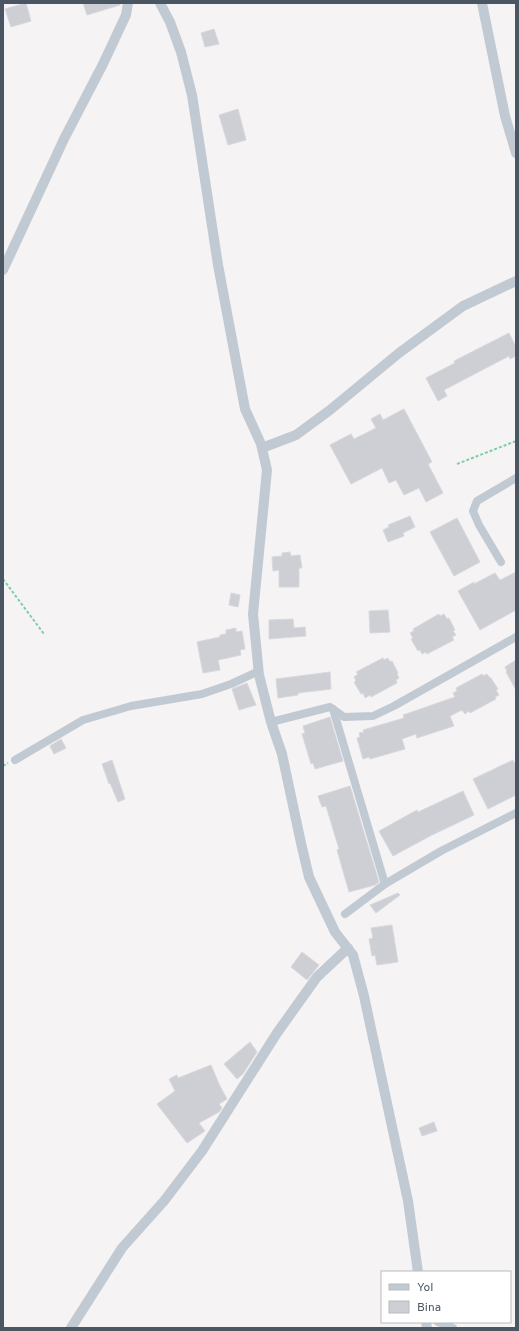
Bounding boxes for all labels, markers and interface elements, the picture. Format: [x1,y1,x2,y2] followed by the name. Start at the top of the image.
[381,1271,511,1323] legend
[417,1280,433,1296] text: Yol
[417,1300,441,1316] text: Bina

